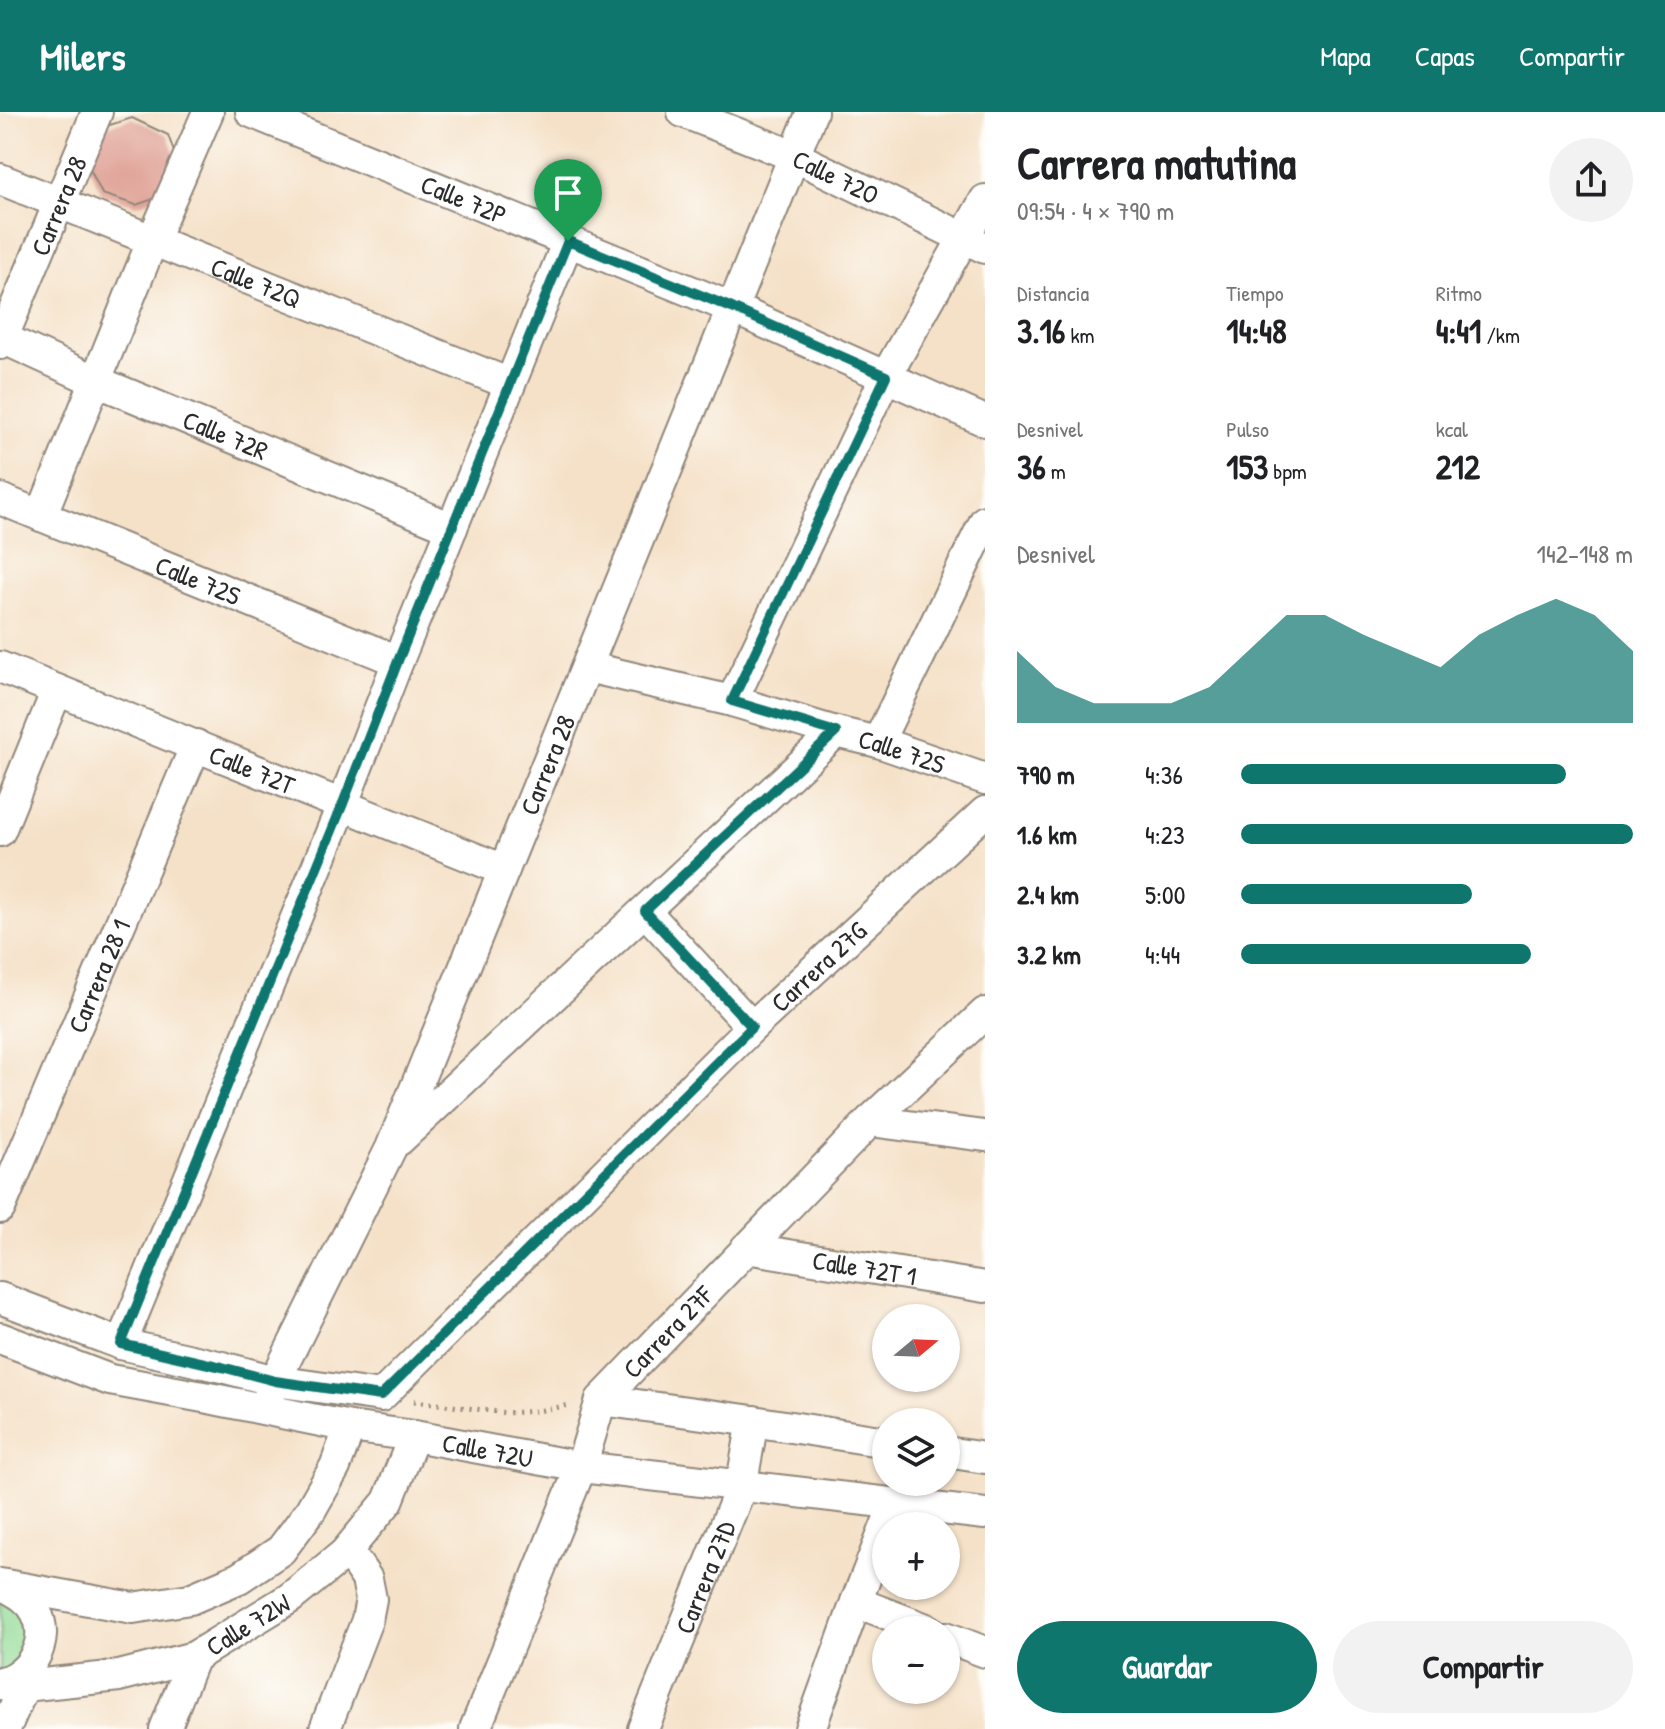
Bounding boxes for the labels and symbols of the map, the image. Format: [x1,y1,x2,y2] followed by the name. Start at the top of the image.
[787,141,885,212] street label: Calle 72O
[22,151,94,261] street label: Carrera 28
[534,159,602,241] pin
[416,166,512,232] street label: Calle 72P
[206,248,306,316] street label: Calle 72Q
[178,401,274,468] street label: Calle 72R
[150,547,246,613] street label: Calle 72S
[511,710,583,820] street label: Carrera 28
[855,721,950,781] street label: Calle 72S
[204,736,301,802] street label: Calle 72T
[763,913,874,1019] street label: Carrera 27G
[59,914,138,1038] street label: Carrera 28 1
[810,1242,919,1293] street label: Calle 72T 1
[614,1277,721,1385] street label: Carrera 27F
[872,1304,960,1392] north arrow
[440,1424,536,1475] street label: Calle 72U
[666,1515,743,1638] street label: Carrera 27D
[199,1585,297,1663] street label: Calle 72W

